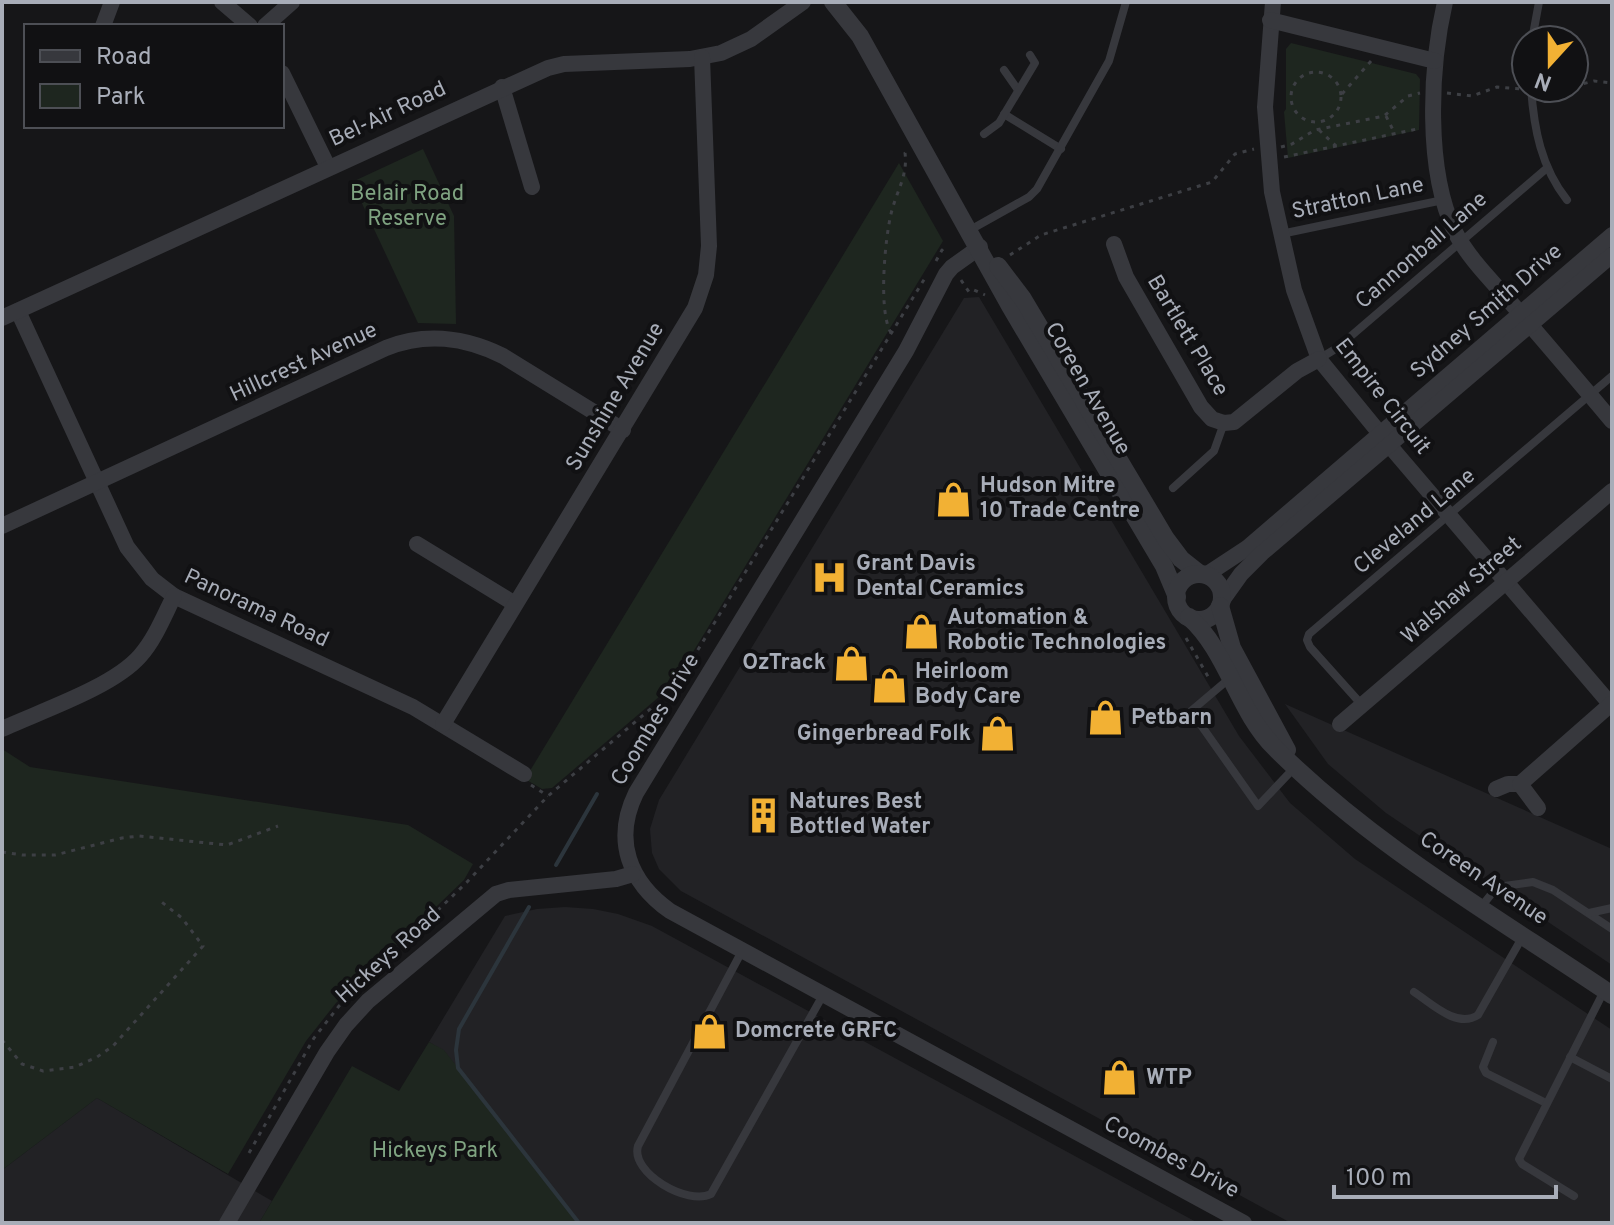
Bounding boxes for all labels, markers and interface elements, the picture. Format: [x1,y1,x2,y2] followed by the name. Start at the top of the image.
[24,24,284,128] legend
[1510,24,1590,104] north arrow
[96,43,152,73] text: Road
[1532,65,1556,96] text: N
[325,76,451,154] street label: Bel-Air Road
[96,83,146,113] text: Park
[1290,172,1426,226] street label: Stratton Lane
[350,181,464,233] park label: Belair Road Reserve
[1351,186,1493,316] street label: Cannonball Lane
[1406,239,1568,385] street label: Sydney Smith Drive
[1140,270,1234,402] street label: Bartlett Place
[226,317,382,409] street label: Hillcrest Avenue
[561,318,671,476] street label: Sunshine Avenue
[1038,318,1136,460] street label: Coreen Avenue
[1328,334,1436,460] street label: Empire Circuit
[1348,463,1482,581] street label: Cleveland Lane
[980,473,1140,525] place label: Hudson Mitre 10 Trade Centre
[935,480,973,518] shop icon: Hudson Mitre 10 Trade Centre
[1396,531,1528,651] street label: Walshaw Street
[856,551,1025,603] place label: Grant Davis Dental Ceramics
[811,558,849,596] hospital icon: Grant Davis Dental Ceramics
[179,564,333,654] street label: Panorama Road
[947,605,1166,657] place label: Automation & Robotic Technologies
[902,612,940,650] shop icon: Automation & Robotic Technologies
[833,644,871,682] shop icon: OzTrack
[606,649,706,791] street label: Coombes Drive
[742,650,826,677] place label: OzTrack
[915,659,1021,711] place label: Heirloom Body Care
[870,666,908,704] shop icon: Heirloom Body Care
[1086,699,1124,737] shop icon: Petbarn
[1131,705,1212,732] place label: Petbarn
[978,715,1016,753] shop icon: Gingerbread Folk
[797,721,971,748] place label: Gingerbread Folk
[789,789,931,841] place label: Natures Best Bottled Water
[744,796,782,834] building icon: Natures Best Bottled Water
[1414,826,1552,932] street label: Coreen Avenue
[331,902,447,1010] street label: Hickeys Road
[690,1012,728,1050] shop icon: Domcrete GRFC
[735,1018,897,1045] place label: Domcrete GRFC
[1101,1059,1139,1097] shop icon: WTP
[1146,1065,1192,1092] place label: WTP
[1099,1111,1243,1205] street label: Coombes Drive
[372,1138,498,1165] park label: Hickeys Park
[1334,1149,1556,1199] scale bar
[1346,1164,1412,1194] text: 100 m

